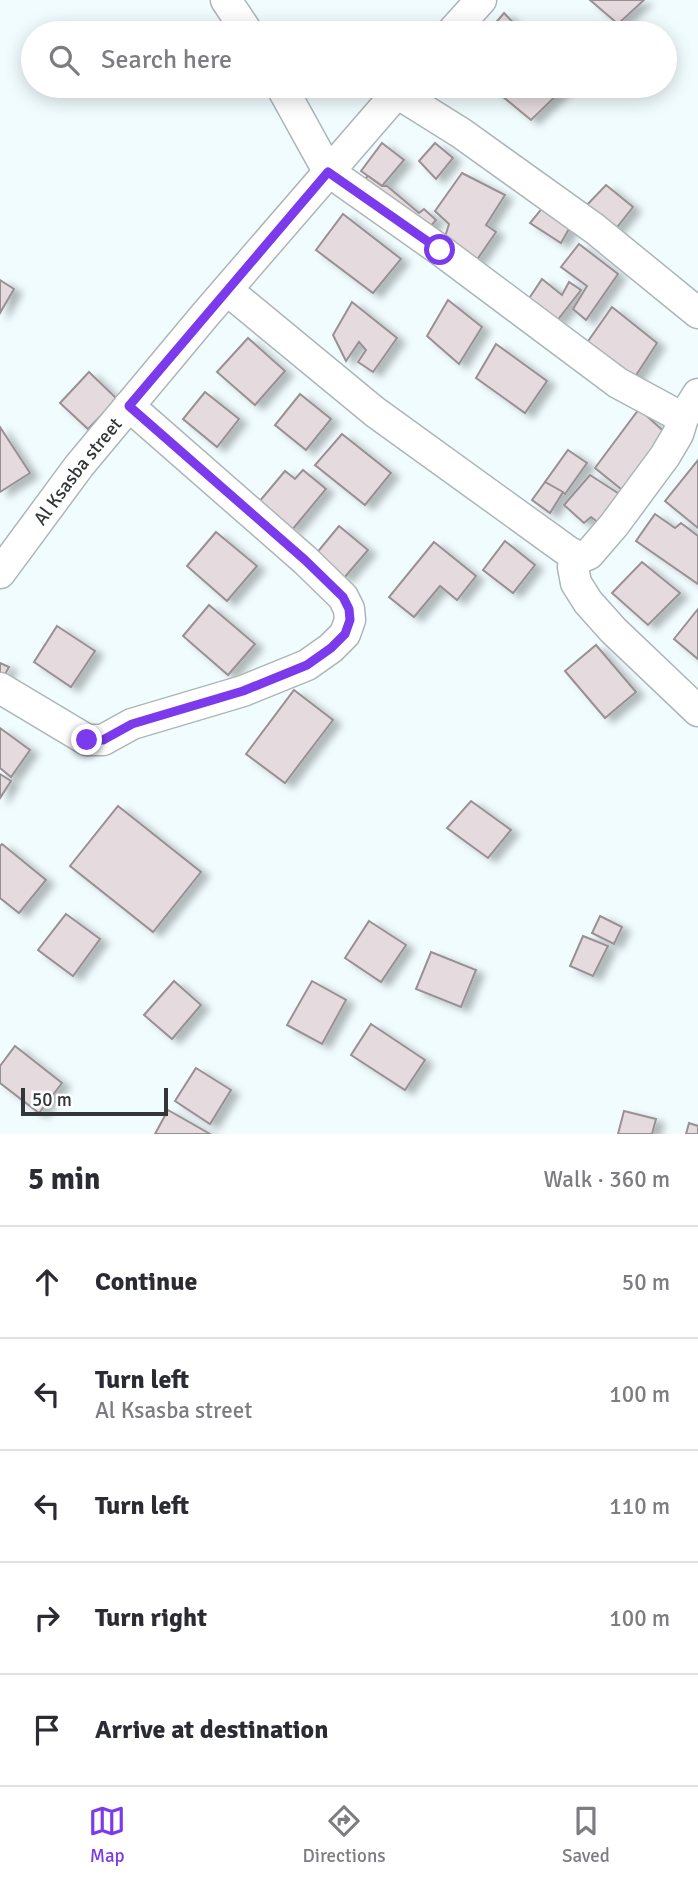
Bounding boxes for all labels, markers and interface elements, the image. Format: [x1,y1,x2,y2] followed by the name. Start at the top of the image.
[21,21,677,98] search box
[45,41,83,79] icon: search
[101,44,232,76] text: Search here
[424,234,455,265] route start
[29,413,128,530] street label: Al Ksasba street
[71,724,102,755] route end
[21,1085,168,1117] scale bar
[32,1088,72,1112] text: 50 m
[28,1161,100,1198] text: 5 min
[544,1165,670,1194] text: Walk · 360 m
[28,1263,66,1301] icon: ahead
[95,1266,197,1298] text: Continue
[622,1268,670,1297] text: 50 m
[95,1364,189,1396] text: Turn left
[28,1375,66,1413] icon: left
[609,1380,670,1409] text: 100 m
[95,1396,252,1425] text: Al Ksasba street
[28,1487,66,1525] icon: left
[95,1490,189,1522] text: Turn left
[609,1492,670,1521] text: 110 m
[28,1599,66,1637] icon: right
[95,1602,207,1634] text: Turn right
[609,1604,670,1633] text: 100 m
[28,1711,66,1749] icon: arrive
[95,1714,328,1746] text: Arrive at destination
[88,1802,126,1868] tab: Map
[303,1802,386,1868] tab: Directions
[562,1802,610,1868] tab: Saved

